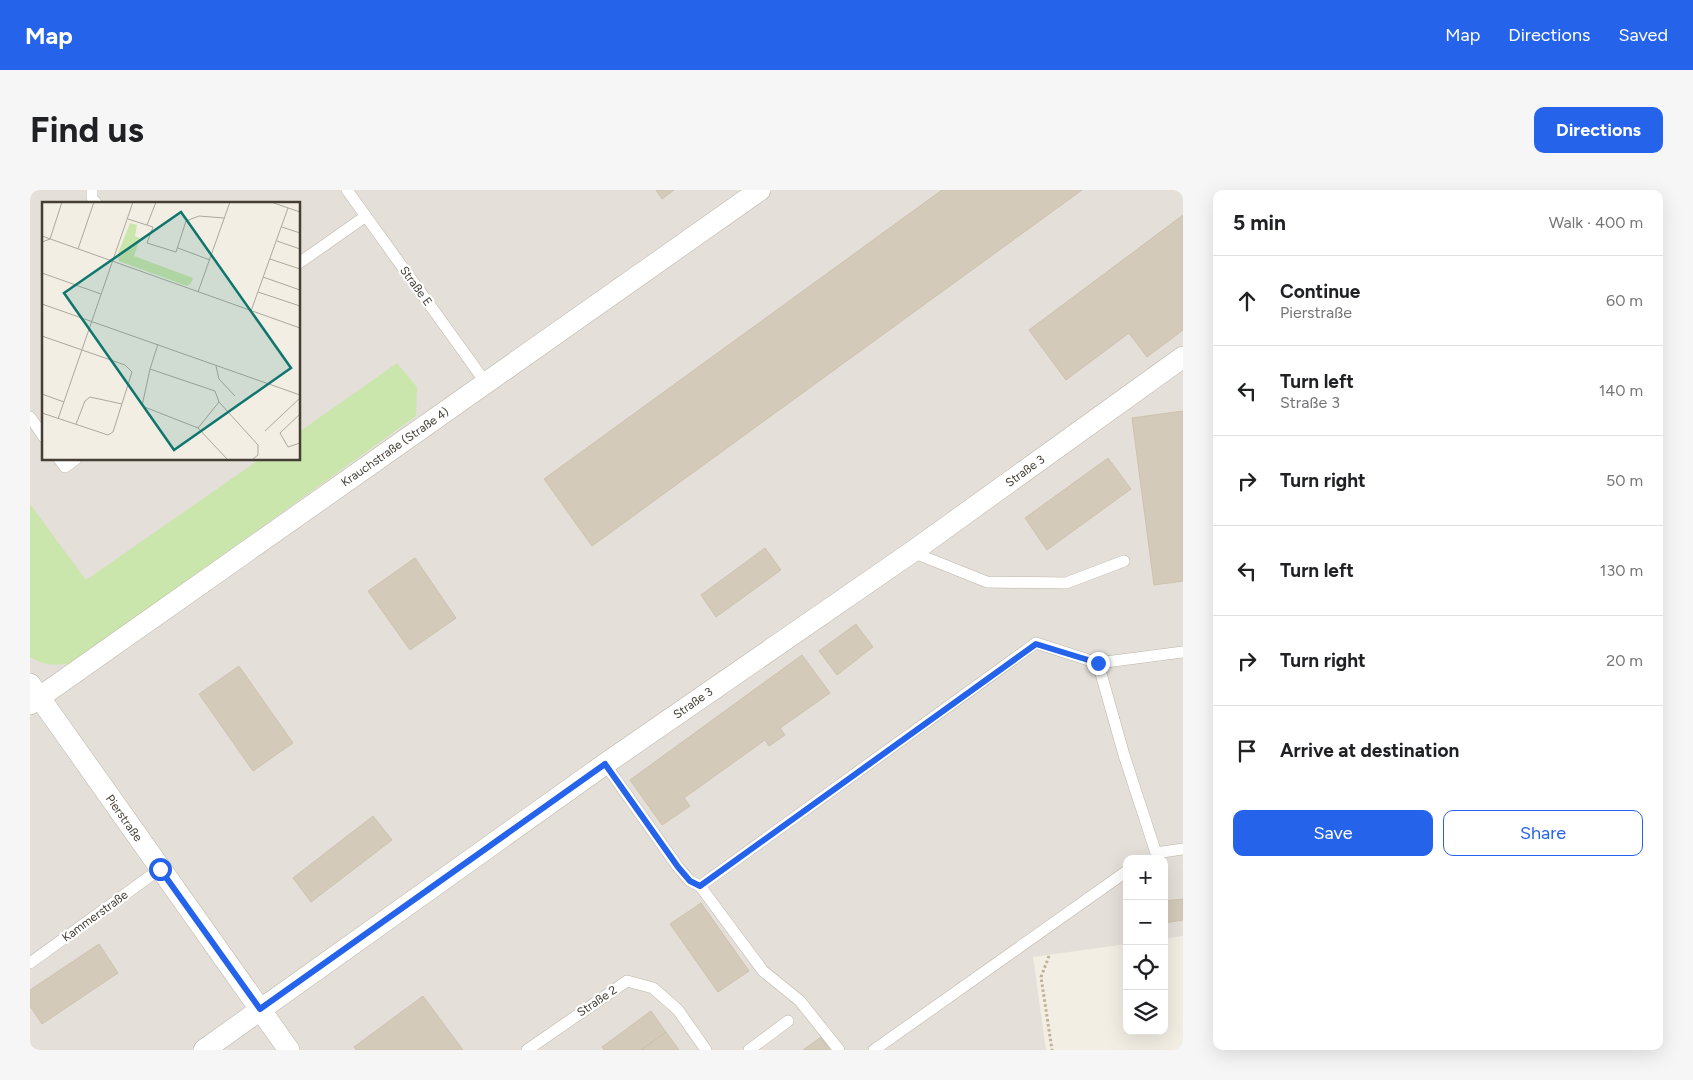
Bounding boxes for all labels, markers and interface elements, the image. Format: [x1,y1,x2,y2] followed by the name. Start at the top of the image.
[25,21,73,50] text: Map
[1445,24,1480,46] text: Map
[1508,24,1590,46] text: Directions
[1618,24,1668,46] text: Saved
[1534,107,1663,153] button: Directions
[30,109,144,151] text: Find us
[42,202,300,460] inset map
[1233,210,1286,235] text: 5 min
[1549,213,1643,232] text: Walk · 400 m
[397,263,435,309] street label: Straße E
[1280,280,1360,303] text: Continue
[1233,287,1261,315] icon: ahead
[1606,291,1643,310] text: 60 m
[1280,303,1352,322] text: Pierstraße
[1280,370,1354,393] text: Turn left
[1233,377,1261,405] icon: left
[1599,381,1643,400] text: 140 m
[1280,393,1340,412] text: Straße 3
[338,404,452,490] street label: Krauchstraße (Straße 4)
[1003,452,1047,490] street label: Straße 3
[1233,467,1261,495] icon: right
[1280,469,1366,492] text: Turn right
[1606,471,1643,490] text: 50 m
[1233,557,1261,585] icon: left
[1280,559,1354,582] text: Turn left
[1600,561,1643,580] text: 130 m
[1233,647,1261,675] icon: right
[1280,649,1366,672] text: Turn right
[1606,651,1643,670] text: 20 m
[1087,652,1110,675] route end
[671,684,715,722] street label: Straße 3
[1233,737,1261,765] icon: arrive
[1280,739,1459,762] text: Arrive at destination
[103,792,145,844] street label: Pierstraße
[1233,810,1433,856] button: Save
[1443,810,1643,856] button: Share
[1123,855,1168,1035] map controls
[1123,855,1168,900] button: +
[149,858,172,881] route start
[59,887,131,945] street label: Kammerstraße
[1123,900,1168,945] button: −
[1123,945,1168,990] button: locate
[574,983,620,1019] street label: Straße 2
[1123,990,1168,1035] button: layers

